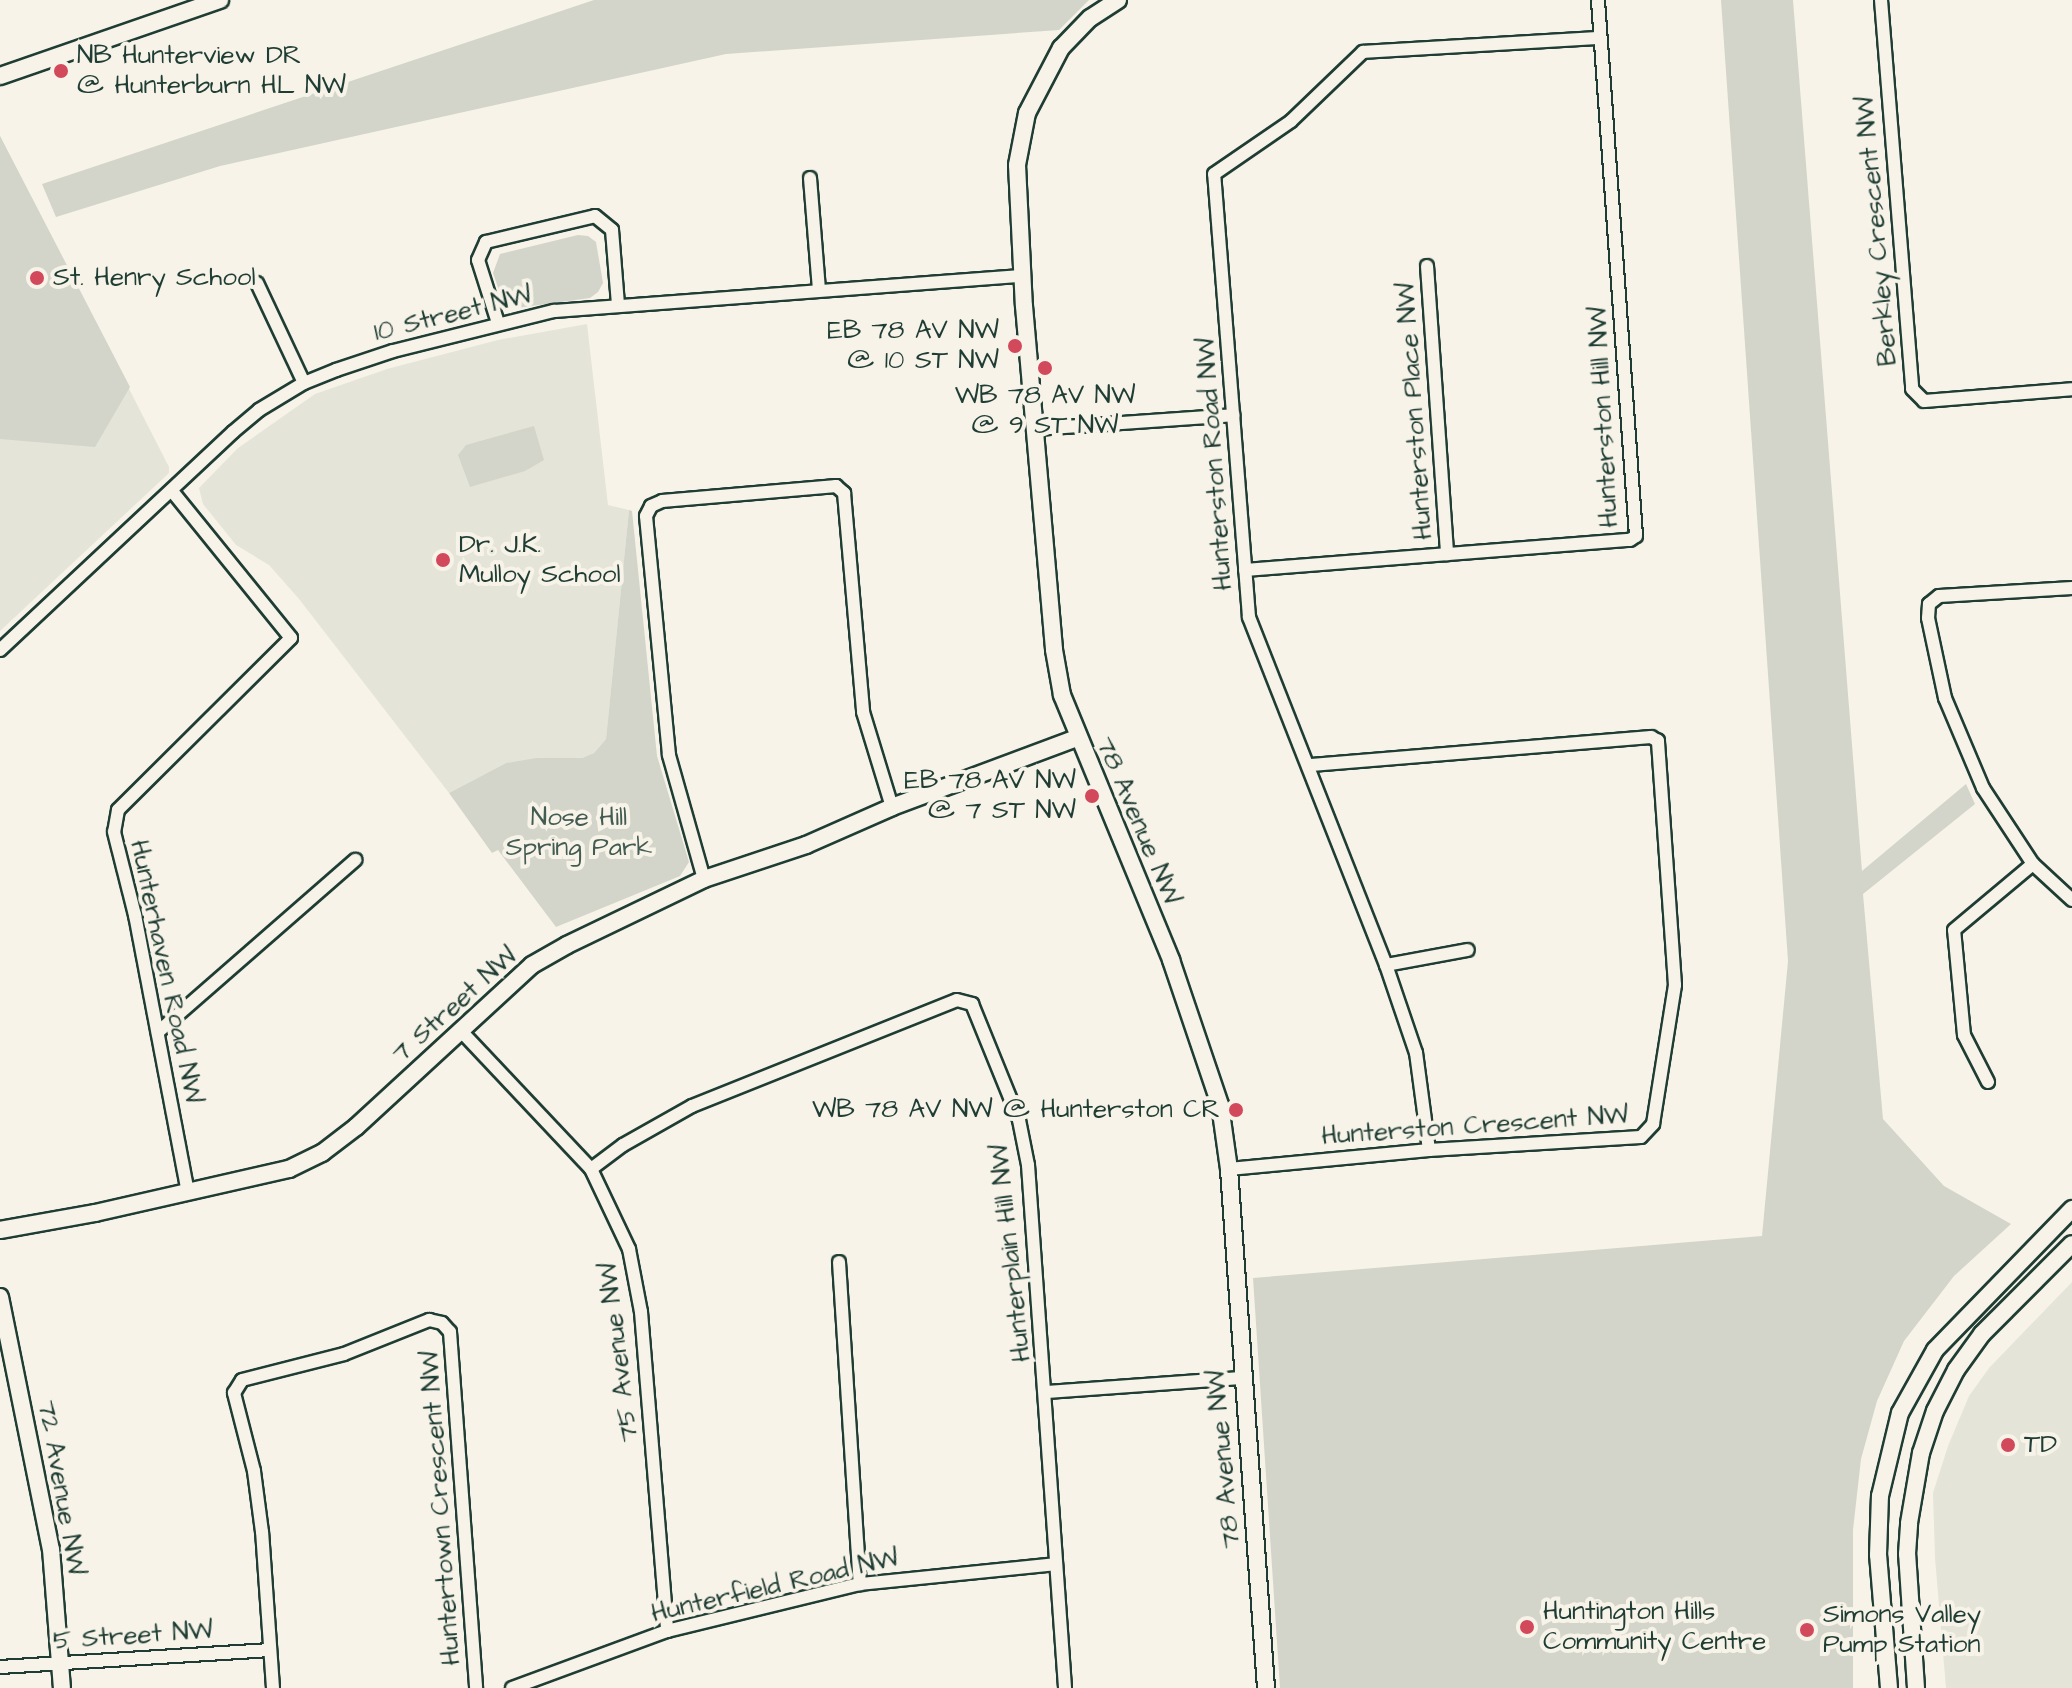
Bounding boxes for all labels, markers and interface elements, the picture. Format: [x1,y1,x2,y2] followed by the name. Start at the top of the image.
[77,40,346,102] place label: NB Hunterview DR @ Hunterburn HL NW
[52,62,70,80] marker: NB Hunterview DR @ Hunterburn HL NW
[1850,95,1904,367] street label: Berkley Crescent NW
[53,262,255,294] place label: St. Henry School
[28,269,46,287] marker: St. Henry School
[371,279,535,349] street label: 10 Street NW
[1390,281,1440,541] street label: Hunterston Place NW
[1583,306,1625,528] street label: Hunterston Hill NW
[827,315,999,376] place label: EB 78 AV NW @ 10 ST NW
[1006,337,1024,355] marker: EB 78 AV NW @ 10 ST NW
[1191,337,1239,591] street label: Hunterston Road NW
[1036,359,1054,377] marker: WB 78 AV NW @ 9 ST NW
[955,380,1135,442] place label: WB 78 AV NW @ 9 ST NW
[459,529,621,590] place label: Dr. J.K. Mulloy School
[434,551,452,569] marker: Dr. J.K. Mulloy School
[1089,733,1187,909] street label: 78 Avenue NW
[904,765,1076,826] place label: EB 78 AV NW @ 7 ST NW
[1083,787,1101,805] marker: EB 78 AV NW @ 7 ST NW
[506,802,652,864] park label: Nose Hill Spring Park
[123,837,209,1107] street label: Hunterhaven Road NW
[386,941,524,1069] street label: 7 Street NW
[812,1094,1220,1126] place label: WB 78 AV NW @ Hunterston CR
[1321,1100,1629,1152] street label: Hunterston Crescent NW
[1227,1101,1245,1119] marker: WB 78 AV NW @ Hunterston CR
[984,1142,1038,1364] street label: Hunterplain Hill NW
[593,1261,645,1443] street label: 75 Avenue NW
[414,1350,468,1666] street label: Huntertown Crescent NW
[1201,1369,1247,1549] street label: 78 Avenue NW
[30,1398,92,1578] street label: 72 Avenue NW
[2024,1429,2057,1461] place label: TD
[1999,1436,2017,1454] marker: TD
[648,1542,902,1630] street label: Hunterfield Road NW
[1543,1596,1766,1658] place label: Huntington Hills Community Centre
[1823,1599,1981,1660] place label: Simons Valley Pump Station
[52,1615,214,1657] street label: 5 Street NW
[1518,1618,1536,1636] marker: Huntington Hills Community Centre
[1798,1621,1816,1639] marker: Simons Valley Pump Station

